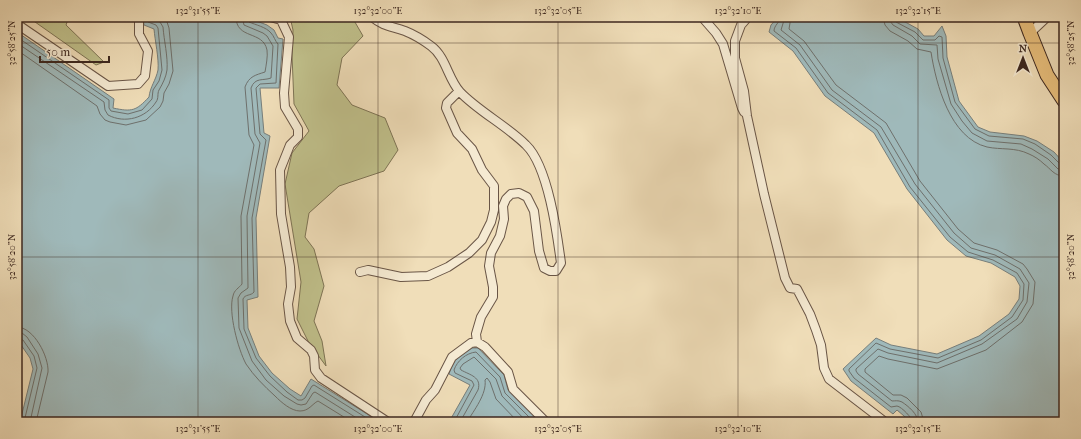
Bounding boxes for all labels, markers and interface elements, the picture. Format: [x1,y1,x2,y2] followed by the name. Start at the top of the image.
[176,5,220,17] text: 132°31'55"E
[354,5,402,17] text: 132°32'00"E
[534,5,582,17] text: 132°32'05"E
[715,5,761,17] text: 132°32'10"E
[895,5,941,17] text: 132°32'15"E
[6,20,18,66] text: 32°58'25"N
[1065,20,1077,66] text: 32°58'25"N
[40,38,109,64] scale bar
[1003,38,1043,78] north arrow
[1019,42,1028,55] text: N
[46,45,70,59] text: 50 m
[6,233,18,280] text: 32°58'20"N
[1065,233,1077,280] text: 32°58'20"N
[176,423,220,435] text: 132°31'55"E
[354,423,402,435] text: 132°32'00"E
[534,423,582,435] text: 132°32'05"E
[715,423,761,435] text: 132°32'10"E
[895,423,941,435] text: 132°32'15"E

